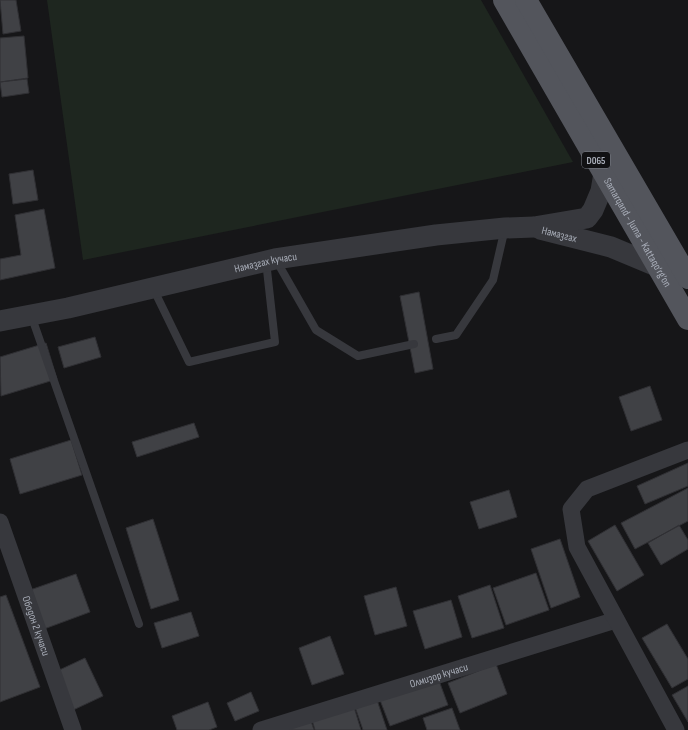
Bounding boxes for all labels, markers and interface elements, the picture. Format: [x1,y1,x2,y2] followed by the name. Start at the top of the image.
[582,152,610,168] road number: D065
[601,176,674,289] street label: Samarqand - Juma - Kattaqo‘rg‘on
[540,224,578,245] street label: Намазгах
[233,250,298,275] street label: Намазгах кучаси
[19,594,53,658] street label: Ободон 2 кучаси
[408,660,470,691] street label: Олмизор кучаси

